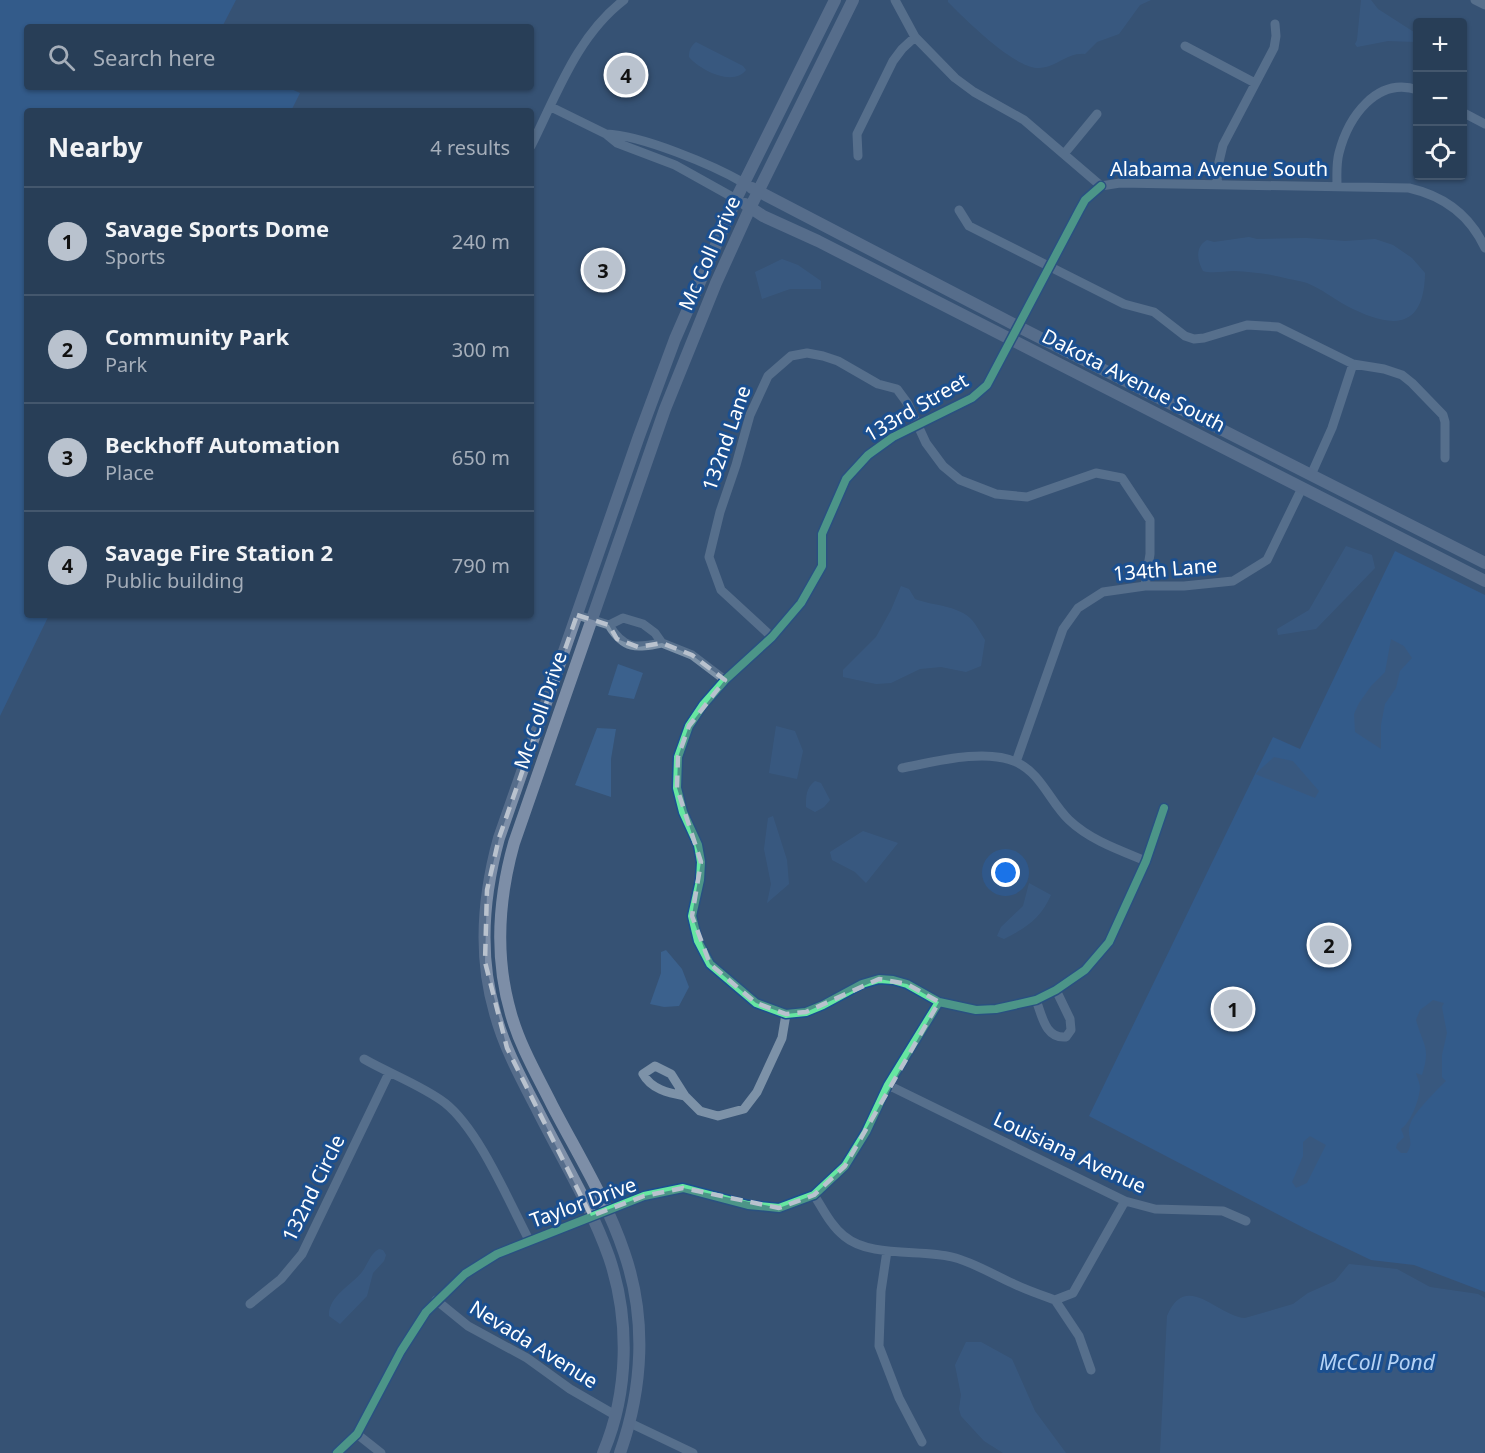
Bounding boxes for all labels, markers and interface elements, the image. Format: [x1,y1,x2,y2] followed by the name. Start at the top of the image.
[1413,18,1467,180] map controls
[1413,18,1467,72] button: +
[24,24,534,90] search box
[45,41,78,74] icon: search
[93,42,215,72] text: Search here
[606,52,646,98] pin: 4
[1413,72,1467,126] button: −
[1413,126,1467,180] button: locate
[48,129,143,165] text: Nearby
[430,134,510,161] text: 4 results
[1110,155,1328,182] street label: Alabama Avenue South
[672,191,746,315] street label: Mc Coll Drive
[105,213,329,243] text: Savage Sports Dome
[62,228,73,255] text: 1
[452,228,510,255] text: 240 m
[105,243,165,270] text: Sports
[584,248,622,292] pin: 3
[105,321,289,351] text: Community Park
[1038,322,1230,438] street label: Dakota Avenue South
[62,336,73,363] text: 2
[452,336,510,363] text: 300 m
[105,351,147,378] text: Park
[859,366,973,448] street label: 133rd Street
[695,382,757,494] street label: 132nd Lane
[105,429,340,459] text: Beckhoff Automation
[62,444,73,471] text: 3
[452,444,510,471] text: 650 m
[105,459,154,486] text: Place
[105,537,333,567] text: Savage Fire Station 2
[1112,551,1218,587] street label: 134th Lane
[62,552,73,579] text: 4
[452,552,510,579] text: 790 m
[105,567,244,594] text: Public building
[507,648,573,772] street label: Mc Coll Drive
[991,858,1020,887] your location
[1310,922,1348,968] pin: 2
[1214,986,1252,1032] pin: 1
[989,1105,1151,1199] street label: Louisiana Avenue
[275,1130,351,1246] street label: 132nd Circle
[526,1170,640,1234] street label: Taylor Drive
[465,1294,603,1394] street label: Nevada Avenue
[1319,1348,1436,1376] water label: McColl Pond

